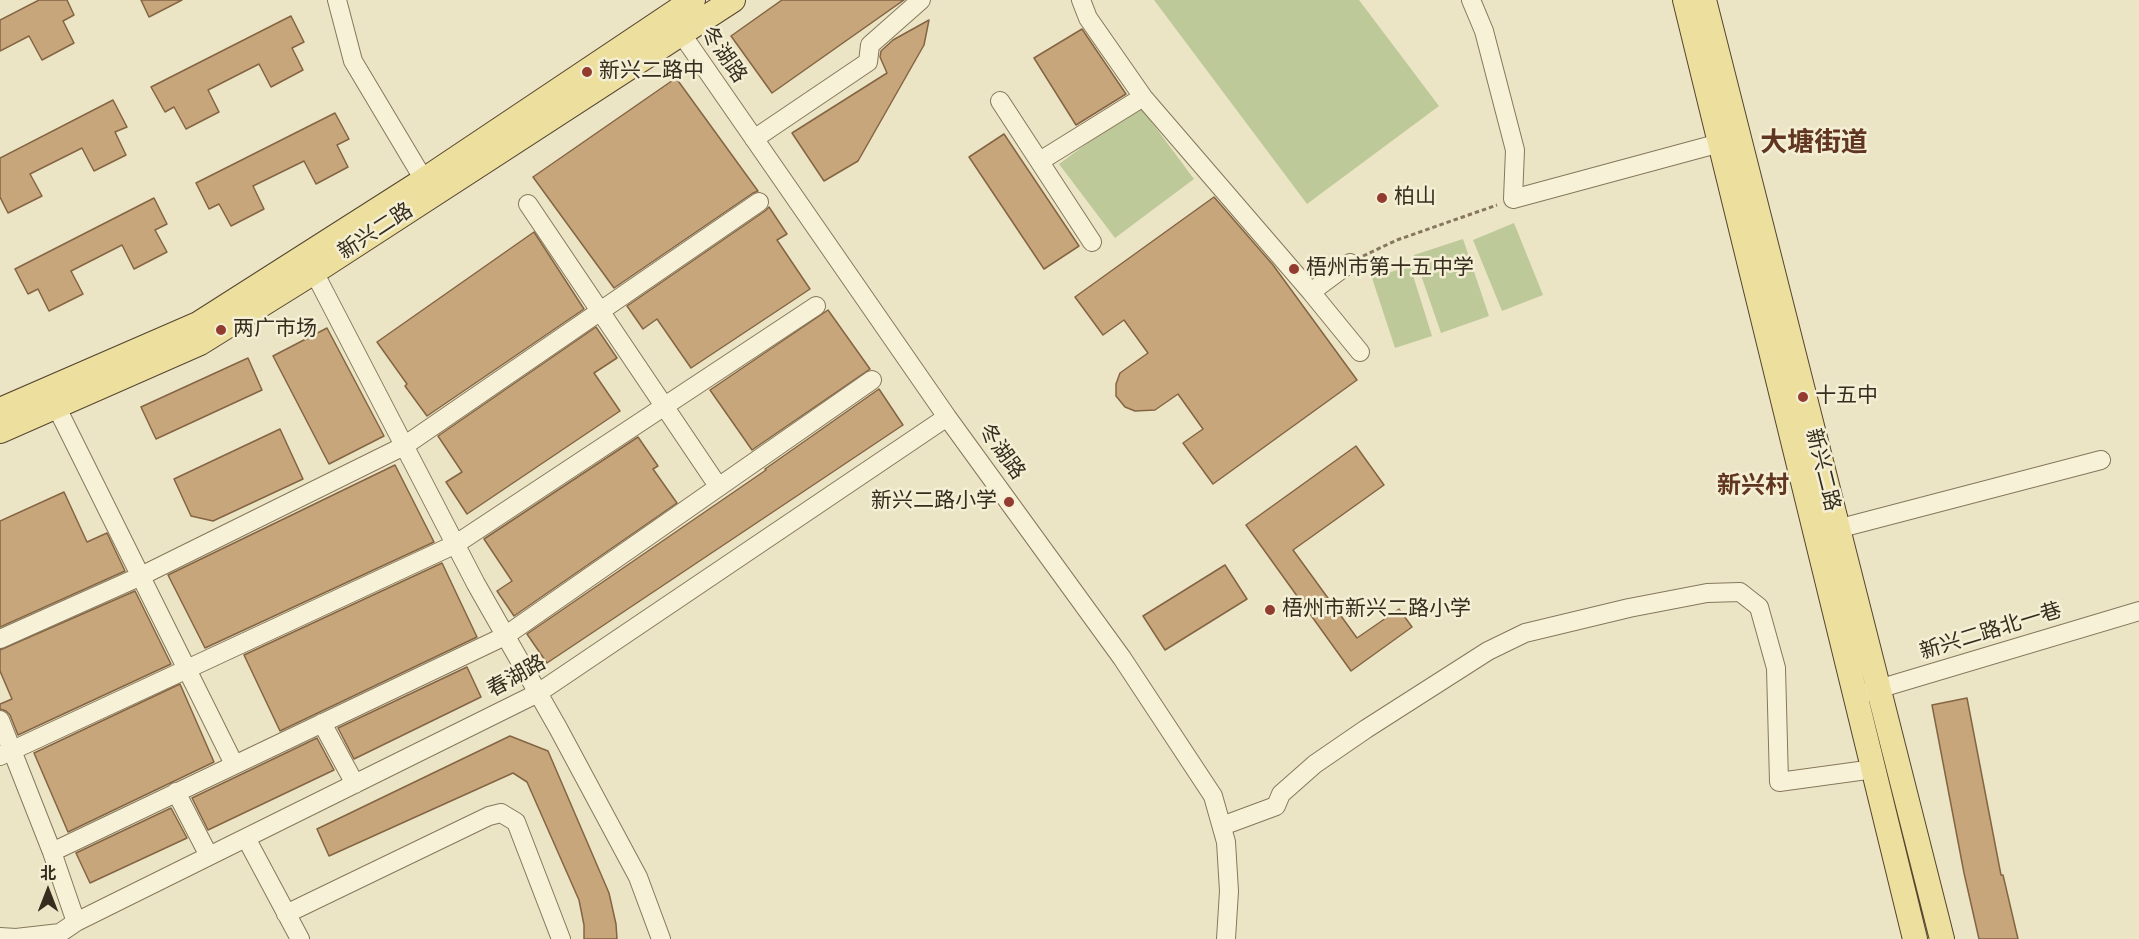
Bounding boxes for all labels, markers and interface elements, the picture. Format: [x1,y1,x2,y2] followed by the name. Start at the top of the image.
[695,22,751,88] street label: 冬湖路
[599,59,704,85] place label: 新兴二路中
[580,65,594,79] marker: 新兴二路中
[1760,128,1868,160] district label: 大塘街道
[1394,185,1436,211] place label: 柏山
[1375,191,1389,205] marker: 柏山
[334,199,418,265] street label: 新兴二路
[1306,256,1474,282] place label: 梧州市第十五中学
[1287,262,1301,276] marker: 梧州市第十五中学
[233,317,317,343] place label: 两广市场
[214,323,228,337] marker: 两广市场
[1815,384,1878,410] place label: 十五中
[1796,390,1810,404] marker: 十五中
[972,419,1030,485] street label: 冬湖路
[1800,426,1844,514] street label: 新兴二路
[1717,473,1789,501] district label: 新兴村
[871,489,997,515] place label: 新兴二路小学
[1002,495,1016,509] marker: 新兴二路小学
[1282,597,1471,623] place label: 梧州市新兴二路小学
[1917,598,2065,666] street label: 新兴二路北一巷
[1263,603,1277,617] marker: 梧州市新兴二路小学
[483,651,551,703] street label: 春湖路
[18,861,78,921] north arrow
[40,862,56,884] text: 北

